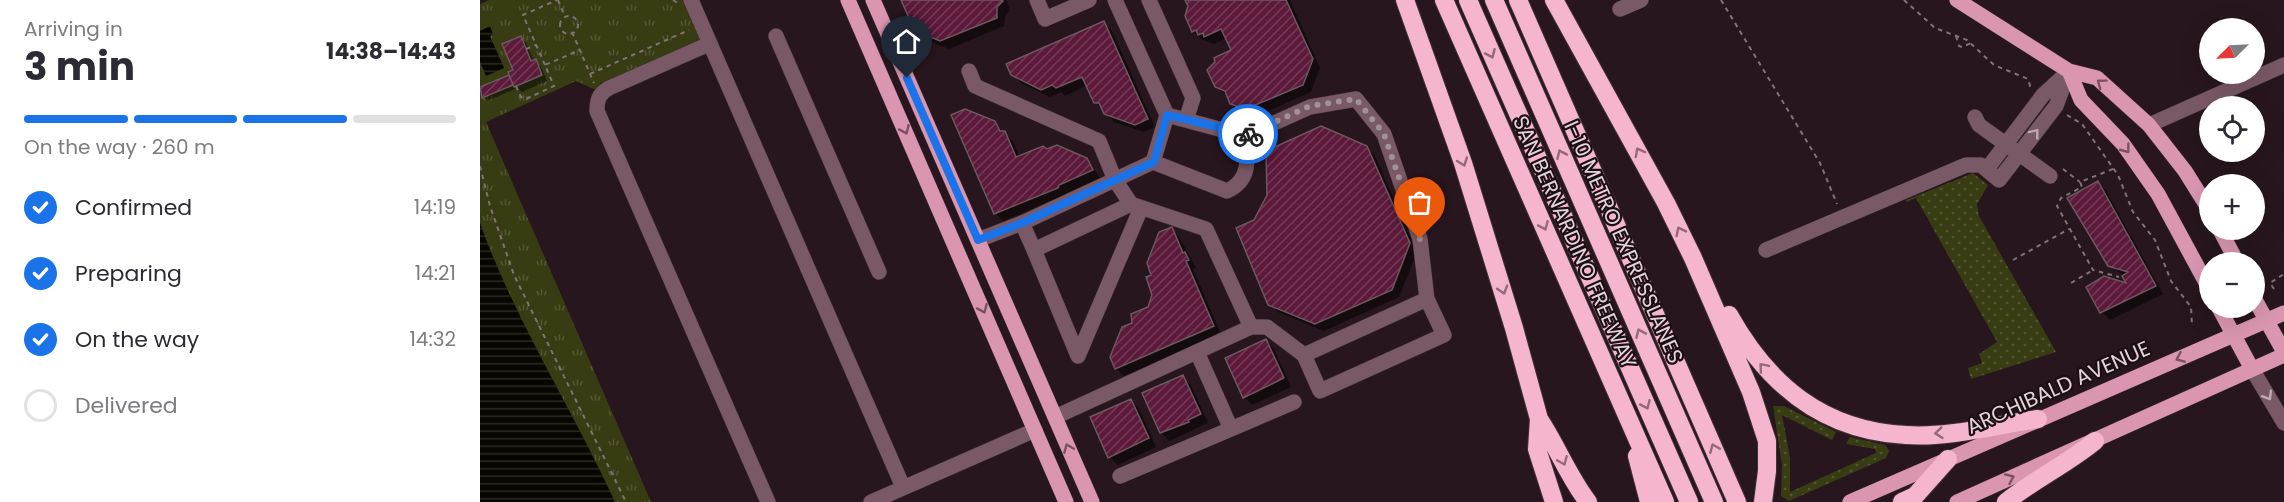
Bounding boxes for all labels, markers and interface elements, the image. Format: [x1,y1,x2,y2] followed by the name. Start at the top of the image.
[24,15,123,43] text: Arriving in
[881,16,932,78] pin
[2199,18,2265,84] north arrow
[2199,18,2265,318] map controls
[890,25,923,58] icon: home
[326,36,456,67] text: 14:38–14:43
[24,39,135,94] text: 3 min
[1484,47,1496,58] one-way arrow
[2097,80,2108,91] one-way arrow
[2199,96,2265,162] button: locate
[1218,104,1278,164] courier
[1506,111,1644,373] street label: SAN BERNARDINO FREEWAY
[1557,116,1691,368] street label: I-10 METRO EXPRESSLANES
[1232,118,1265,151] icon: bike
[898,124,910,135] one-way arrow
[2027,129,2038,140] one-way arrow
[24,133,214,161] text: On the way · 260 m
[2119,143,2130,154] one-way arrow
[1635,147,1646,158] one-way arrow
[1557,150,1569,161] one-way arrow
[1455,156,1468,167] one-way arrow
[2199,174,2265,240] button: +
[1394,177,1445,239] pin
[1403,186,1436,219] icon: bag
[24,191,57,224] icon: check
[75,192,192,223] text: Confirmed
[414,193,456,221] text: 14:19
[1536,220,1548,231] one-way arrow
[1675,226,1687,237] one-way arrow
[2199,252,2265,318] button: −
[24,257,57,290] icon: check
[75,258,182,289] text: Preparing
[415,259,456,287] text: 14:21
[1496,284,1508,295] one-way arrow
[976,303,988,314] one-way arrow
[24,323,57,356] icon: check
[75,324,199,355] text: On the way
[409,325,456,353] text: 14:32
[1635,328,1647,339] one-way arrow
[1962,333,2154,441] street label: ARCHIBALD AVENUE
[2175,350,2186,362] one-way arrow
[1760,363,1771,374] one-way arrow
[75,390,178,421] text: Delivered
[2260,390,2272,400] one-way arrow
[1639,399,1651,410] one-way arrow
[1934,427,1943,439] one-way arrow
[1063,444,1075,455] one-way arrow
[1709,444,1721,455] one-way arrow
[1556,454,1568,465] one-way arrow
[2004,474,2015,486] one-way arrow

